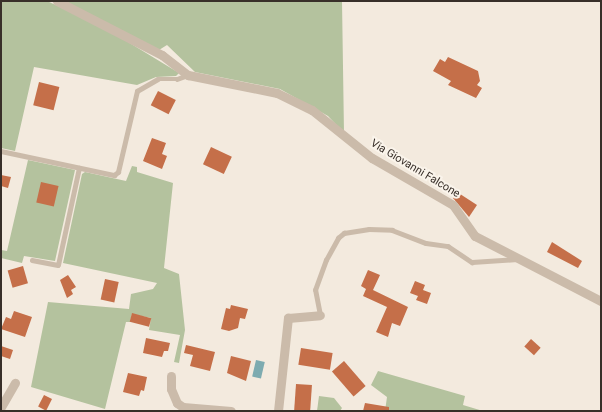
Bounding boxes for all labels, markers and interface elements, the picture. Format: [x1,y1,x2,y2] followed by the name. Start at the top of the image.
[368,137,462,201] street label: Via Giovanni Falcone

